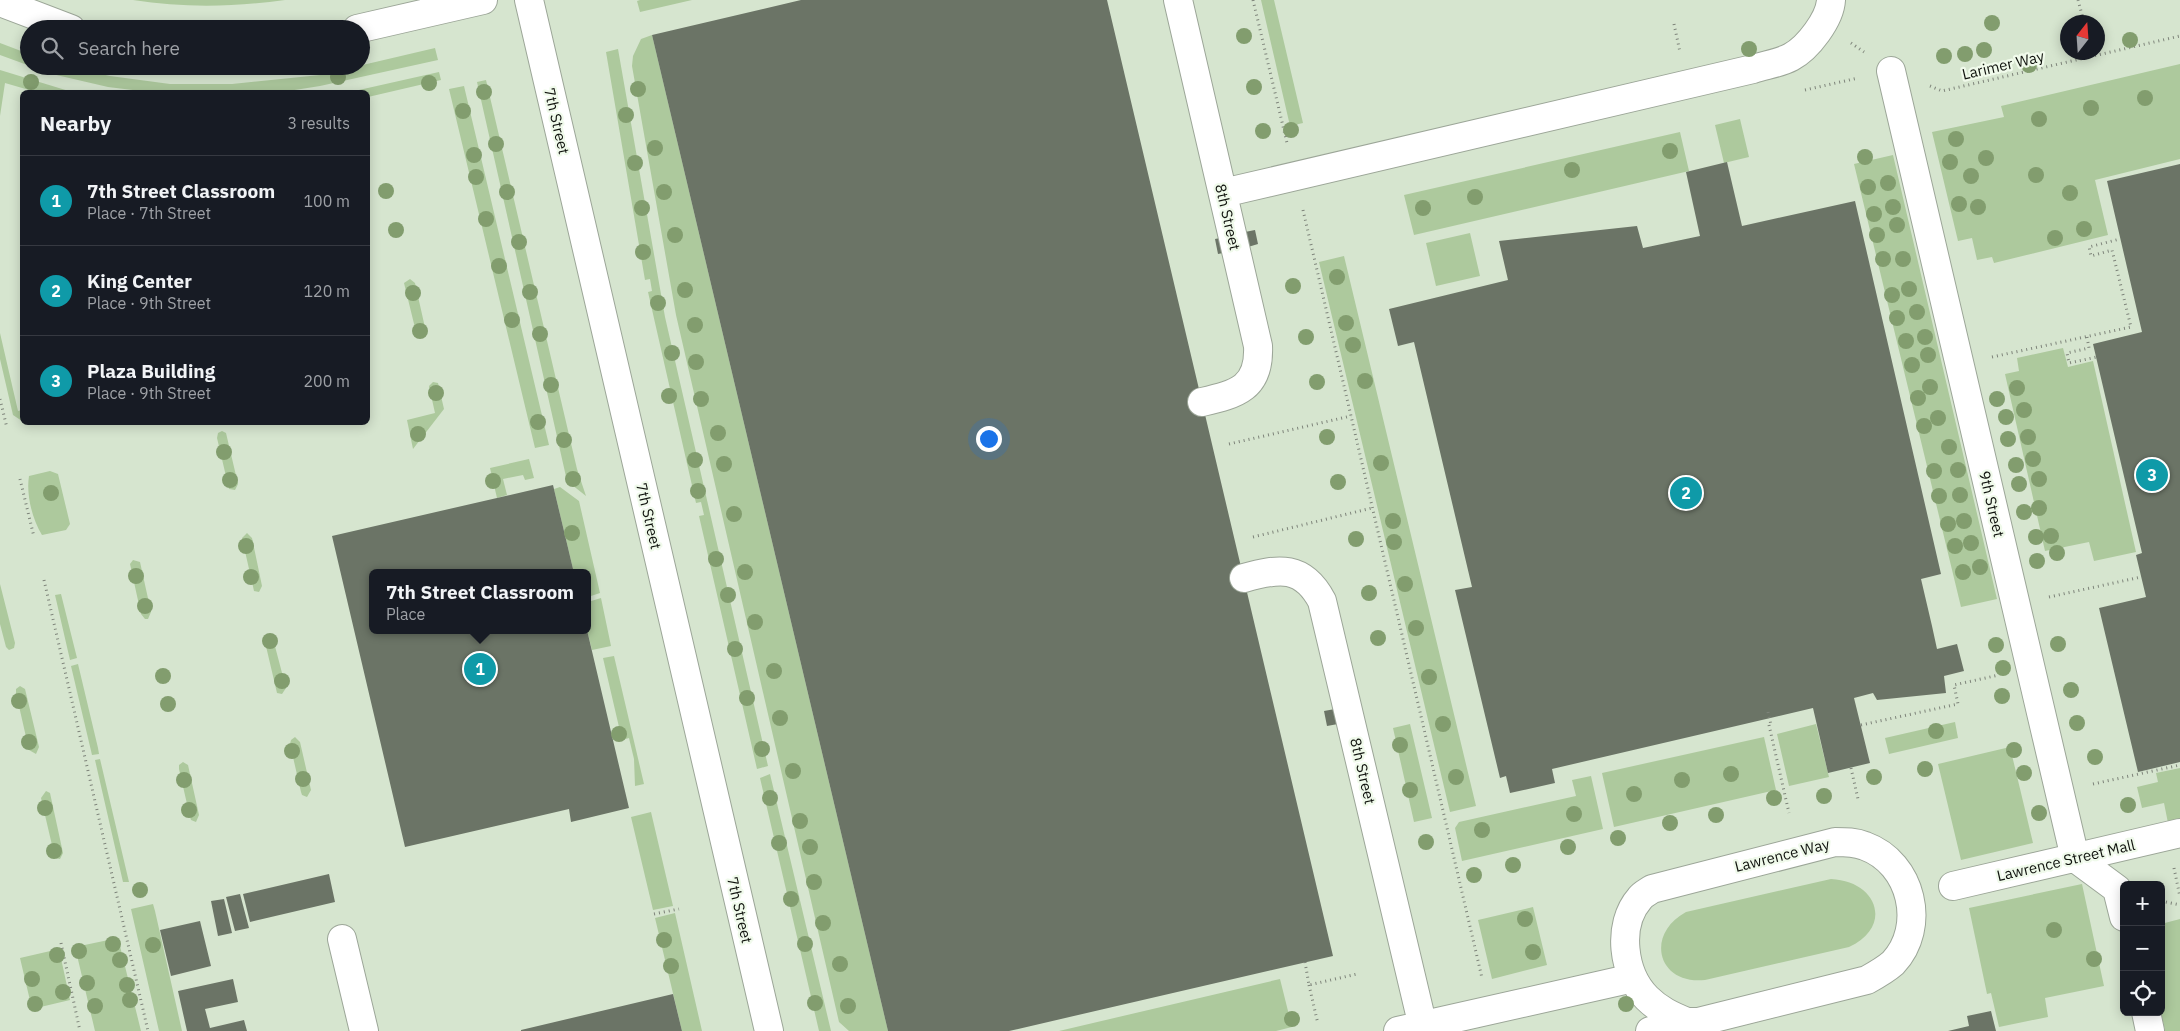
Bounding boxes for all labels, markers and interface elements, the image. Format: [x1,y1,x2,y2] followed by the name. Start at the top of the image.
[2060,15,2105,60] north arrow
[20,20,370,75] search box
[38,34,66,62] icon: search
[78,36,180,60] text: Search here
[1960,46,2046,84] street label: Larimer Way
[540,86,574,156] street label: 7th Street
[40,109,111,137] text: Nearby
[287,113,350,133] text: 3 results
[87,179,275,203] text: 7th Street Classroom
[1211,182,1245,252] street label: 8th Street
[51,191,61,211] text: 1
[303,191,350,211] text: 100 m
[87,203,211,223] text: Place · 7th Street
[87,269,192,293] text: King Center
[51,281,61,301] text: 2
[303,281,350,301] text: 120 m
[87,293,211,313] text: Place · 9th Street
[87,359,215,383] text: Plaza Building
[51,371,61,391] text: 3
[303,371,350,391] text: 200 m
[87,383,211,403] text: Place · 9th Street
[976,426,1002,452] your location
[2136,456,2168,494] pin: 3
[1975,469,2009,539] street label: 9th Street
[1670,474,1702,512] pin: 2
[632,481,666,551] street label: 7th Street
[369,569,591,634] popup
[386,580,574,604] text: 7th Street Classroom
[386,604,425,624] text: Place
[464,650,496,688] pin: 1
[1346,736,1380,806] street label: 8th Street
[1733,834,1832,876] street label: Lawrence Way
[1995,835,2137,885] street label: Lawrence Street Mall
[723,875,757,945] street label: 7th Street
[2120,881,2165,1016] map controls
[2120,881,2165,926] button: +
[2120,926,2165,971] button: −
[2120,971,2165,1016] button: locate

